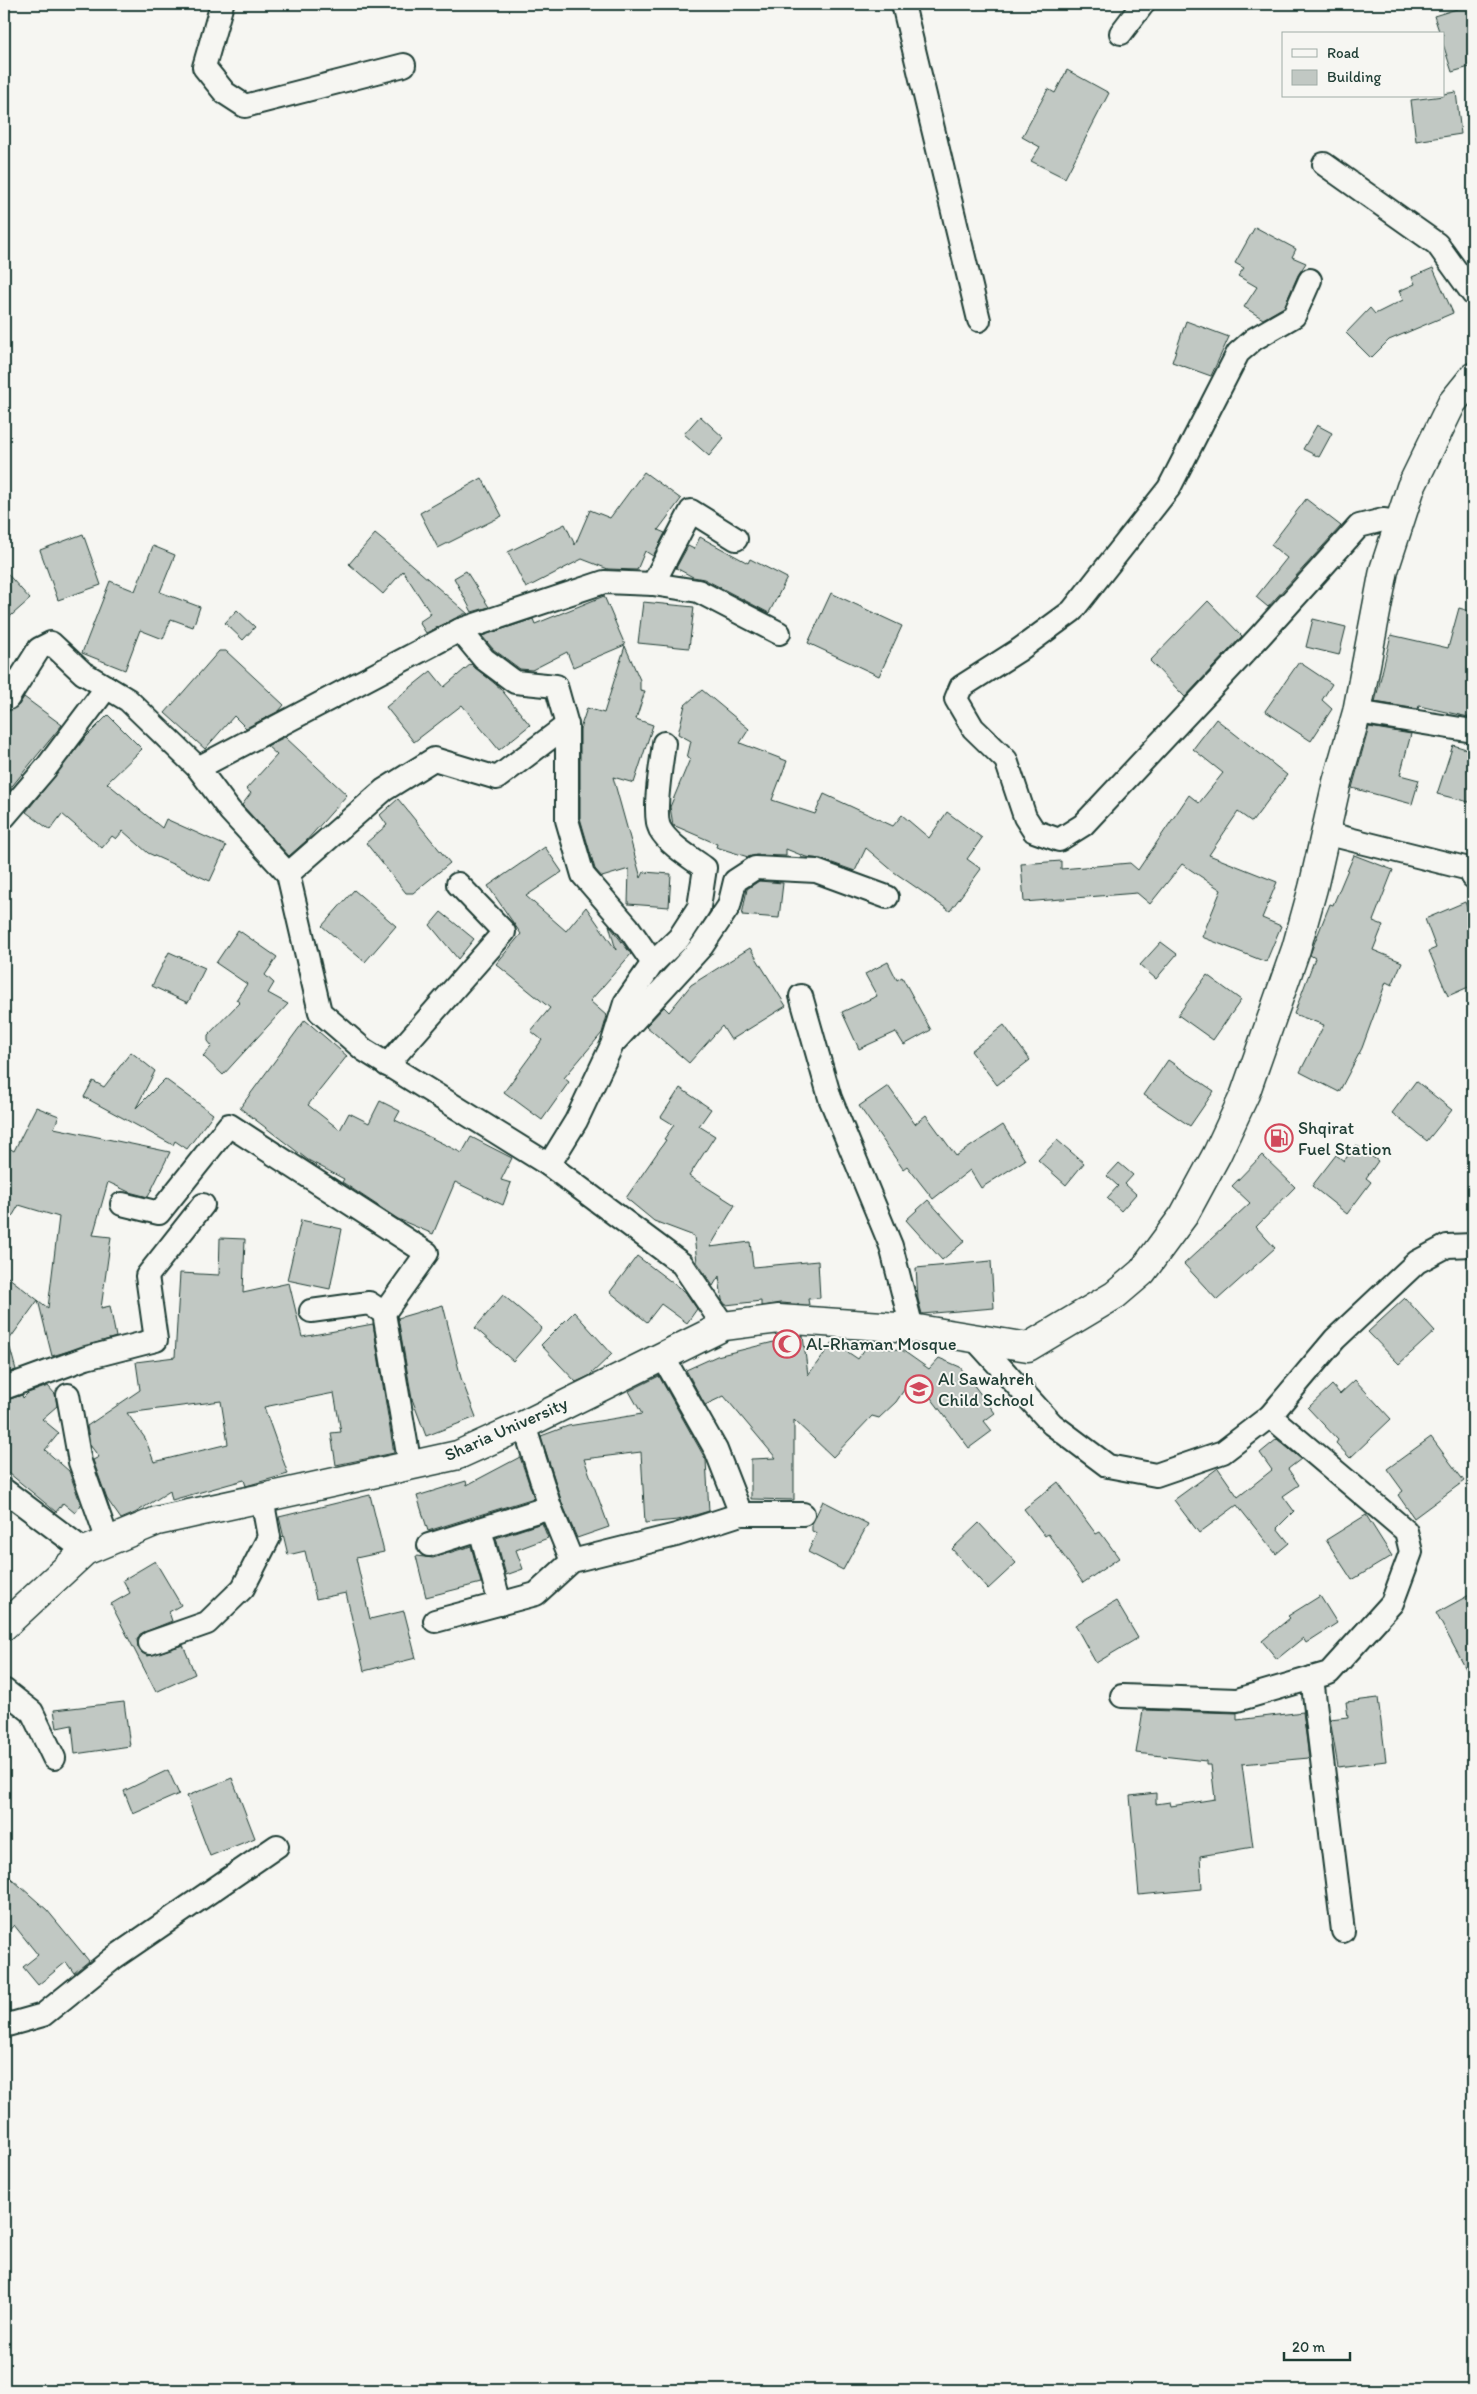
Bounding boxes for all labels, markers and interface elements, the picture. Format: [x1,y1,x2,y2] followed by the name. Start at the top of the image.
[1282,32,1444,98] legend
[1327,44,1360,62] text: Road
[1327,68,1381,86] text: Building
[1298,1117,1392,1160] place label: Shqirat Fuel Station
[1264,1123,1294,1153] fuel station icon: Shqirat Fuel Station
[772,1329,802,1359] mosque icon: Al-Rhaman Mosque
[806,1333,957,1355] place label: Al-Rhaman Mosque
[938,1368,1034,1411] place label: Al Sawahreh Child School
[904,1374,934,1404] school or university icon: Al Sawahreh Child School
[441,1392,571,1466] street label: Sharia University
[1284,2329,1351,2361] scale bar
[1292,2338,1326,2356] text: 20 m

